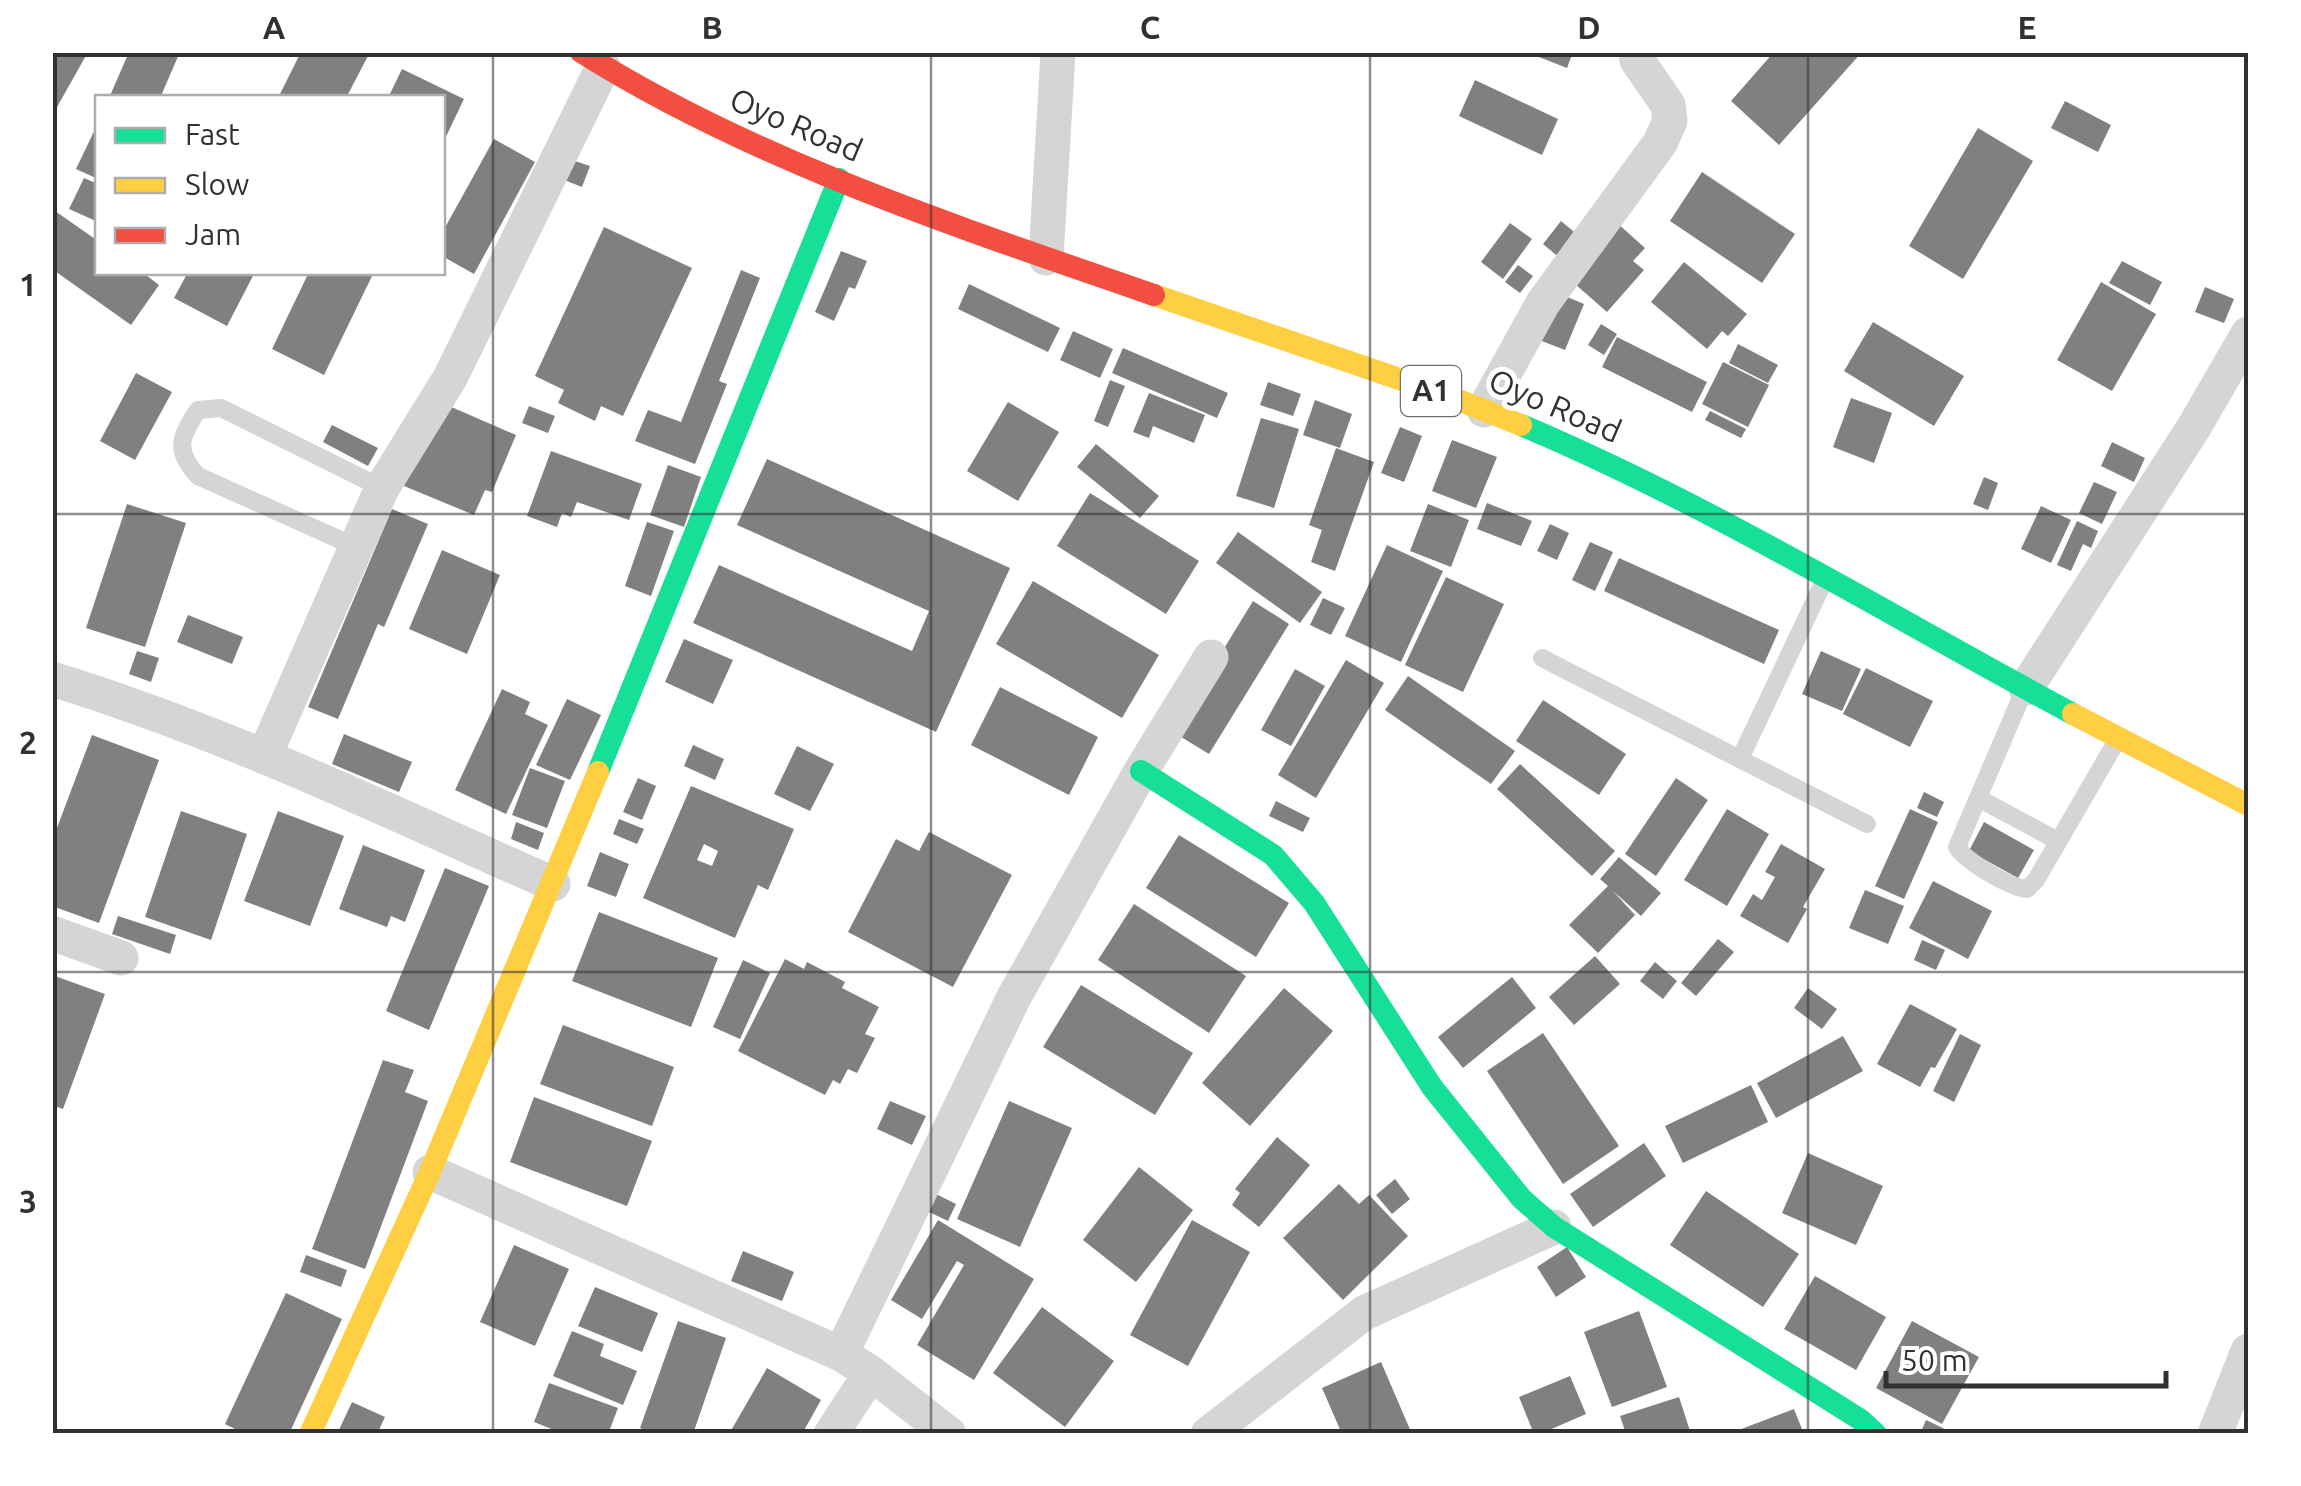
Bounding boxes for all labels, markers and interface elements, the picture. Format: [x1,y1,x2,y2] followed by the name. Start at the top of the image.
[263,9,286,45] text: A
[701,9,723,45] text: B
[1140,9,1160,45] text: C
[1577,9,1601,45] text: D
[2017,9,2037,45] text: E
[725,80,868,168] street label: Oyo Road
[95,95,445,275] legend
[185,117,240,151] text: Fast
[185,167,249,201] text: Slow
[185,217,241,251] text: Jam
[19,266,37,302] text: 1
[1484,361,1627,449] street label: Oyo Road
[1401,366,1461,416] road number: A1
[19,724,37,760] text: 2
[19,1183,37,1219] text: 3
[1886,1326,2166,1388] scale bar
[1901,1343,1968,1377] text: 50 m

